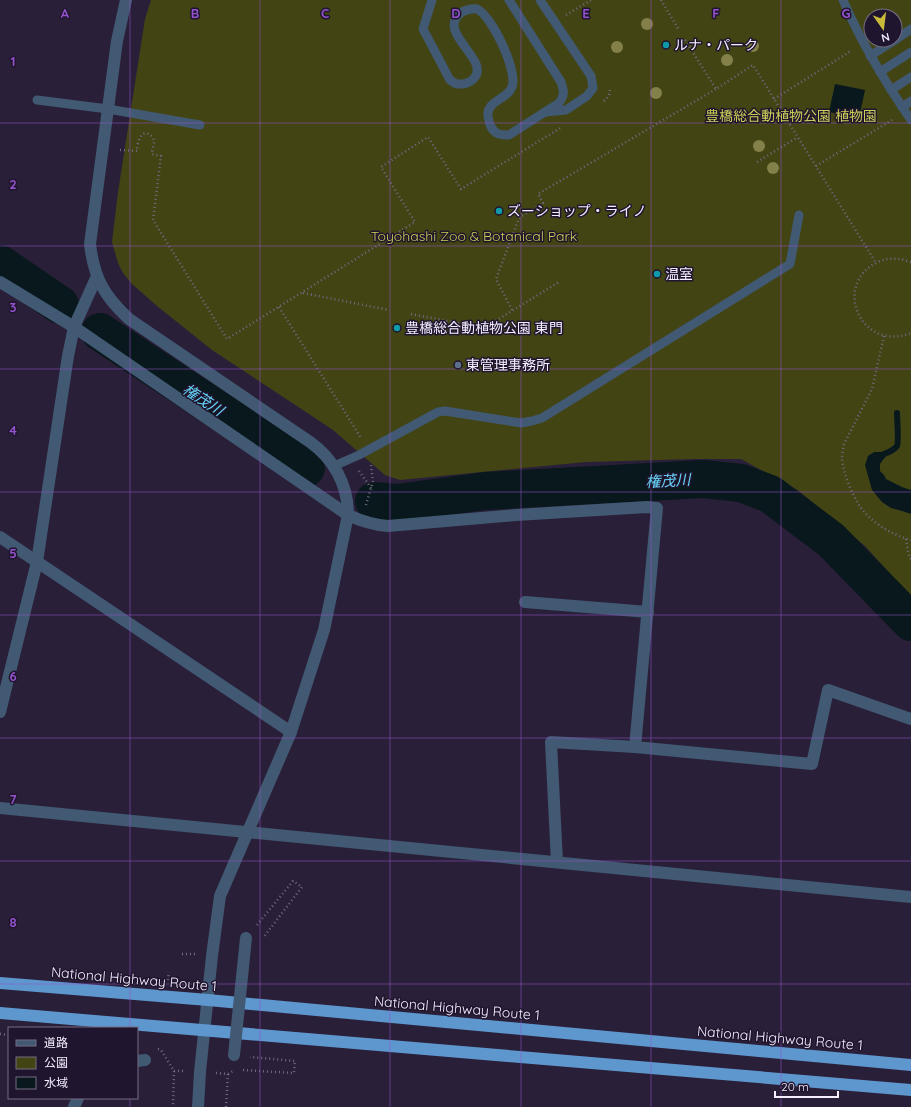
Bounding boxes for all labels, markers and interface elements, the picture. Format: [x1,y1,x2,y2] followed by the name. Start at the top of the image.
[61,5,70,21] text: A
[191,5,199,21] text: B
[321,5,329,21] text: C
[451,5,461,21] text: D
[582,5,590,21] text: E
[712,5,720,21] text: F
[841,5,851,21] text: G
[863,8,903,48] north arrow
[880,30,891,45] text: N
[674,36,758,54] place label: ルナ・パーク
[661,40,671,50] marker: ルナ・パーク
[10,53,16,69] text: 1
[705,107,877,125] park label: 豊橋総合動植物公園 植物園
[9,176,17,192] text: 2
[507,202,647,220] place label: ズーショップ・ライノ
[494,206,504,216] marker: ズーショップ・ライノ
[371,227,577,245] park label: Toyohashi Zoo & Botanical Park
[665,265,693,283] place label: 温室
[652,269,662,279] marker: 温室
[10,299,17,315] text: 3
[405,319,563,337] place label: 豊橋総合動植物公園 東門
[392,323,402,333] marker: 豊橋総合動植物公園 東門
[466,356,550,374] place label: 東管理事務所
[453,360,463,370] marker: 東管理事務所
[179,379,229,421] water label: 権茂川
[9,422,17,438] text: 4
[645,470,693,491] water label: 権茂川
[9,545,17,561] text: 5
[9,668,17,684] text: 6
[9,791,17,807] text: 7
[9,914,17,930] text: 8
[50,963,218,995] street label: National Highway Route 1
[373,992,541,1024] street label: National Highway Route 1
[696,1022,864,1054] street label: National Highway Route 1
[8,1027,138,1099] legend
[44,1035,68,1050] text: 道路
[44,1055,68,1070] text: 公園
[775,1073,838,1099] scale bar
[44,1075,68,1090] text: 水域
[781,1079,809,1094] text: 20 m

